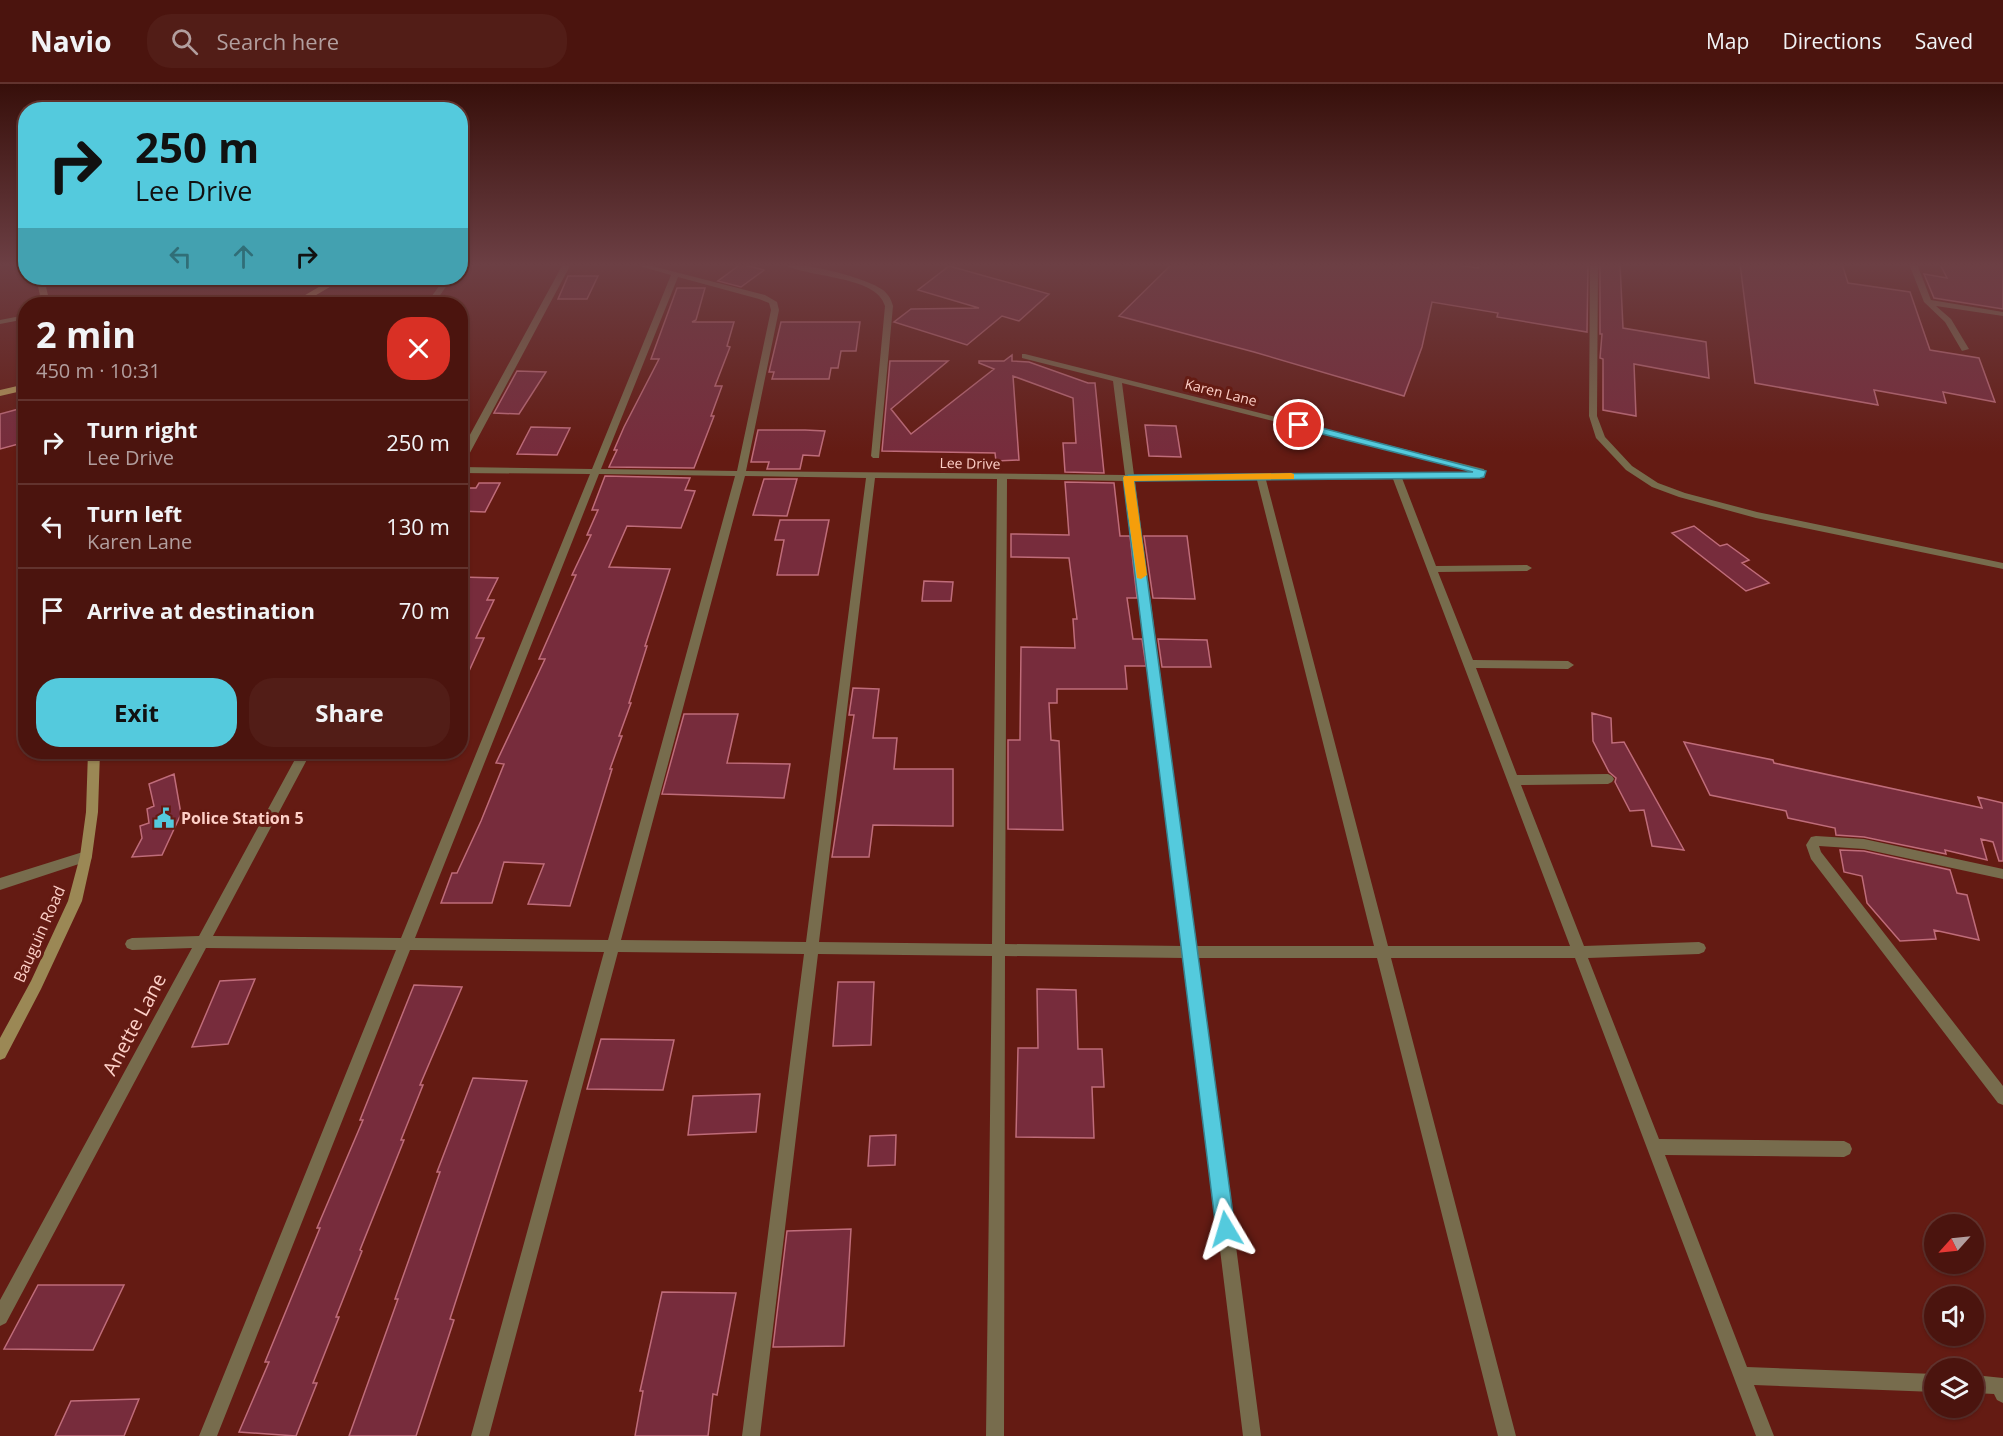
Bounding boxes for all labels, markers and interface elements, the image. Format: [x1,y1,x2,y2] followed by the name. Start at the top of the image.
[147,14,567,68] search box
[30,22,111,60] text: Navio
[168,25,201,58] icon: search
[216,26,339,56] text: Search here
[1706,27,1749,55] text: Map
[1782,27,1882,55] text: Directions
[1915,27,1973,55] text: Saved
[135,118,259,175] text: 250 m
[36,126,114,204] icon: right
[135,172,253,209] text: Lee Drive
[164,240,197,273] icon: left
[227,240,260,273] icon: ahead
[290,240,323,273] icon: right
[36,310,136,359] text: 2 min
[387,317,450,380] button: close
[36,357,161,384] text: 450 m · 10:31
[1183,374,1259,410] street label: Karen Lane
[1273,399,1324,450] pin
[1282,408,1315,441] icon: arrive
[87,414,198,444] text: Turn right
[36,426,69,459] icon: right
[386,427,450,457] text: 250 m
[87,444,174,471] text: Lee Drive
[939,453,1001,473] street label: Lee Drive
[87,498,182,528] text: Turn left
[36,510,69,543] icon: left
[386,511,450,541] text: 130 m
[87,528,192,555] text: Karen Lane
[36,594,69,627] icon: arrive
[87,595,315,625] text: Arrive at destination
[399,595,450,625] text: 70 m
[36,678,237,747] button: Exit
[249,678,450,747] button: Share
[152,806,176,830] public building icon: Police Station 5
[181,807,304,829] place label: Police Station 5
[8,882,70,986] street label: Bauguin Road
[96,968,172,1080] street label: Anette Lane
[1194,1197,1258,1261] position arrow
[1924,1214,1984,1274] north arrow
[1924,1214,1984,1418] map controls
[1924,1286,1984,1346] button: sound
[1924,1358,1984,1418] button: layers

